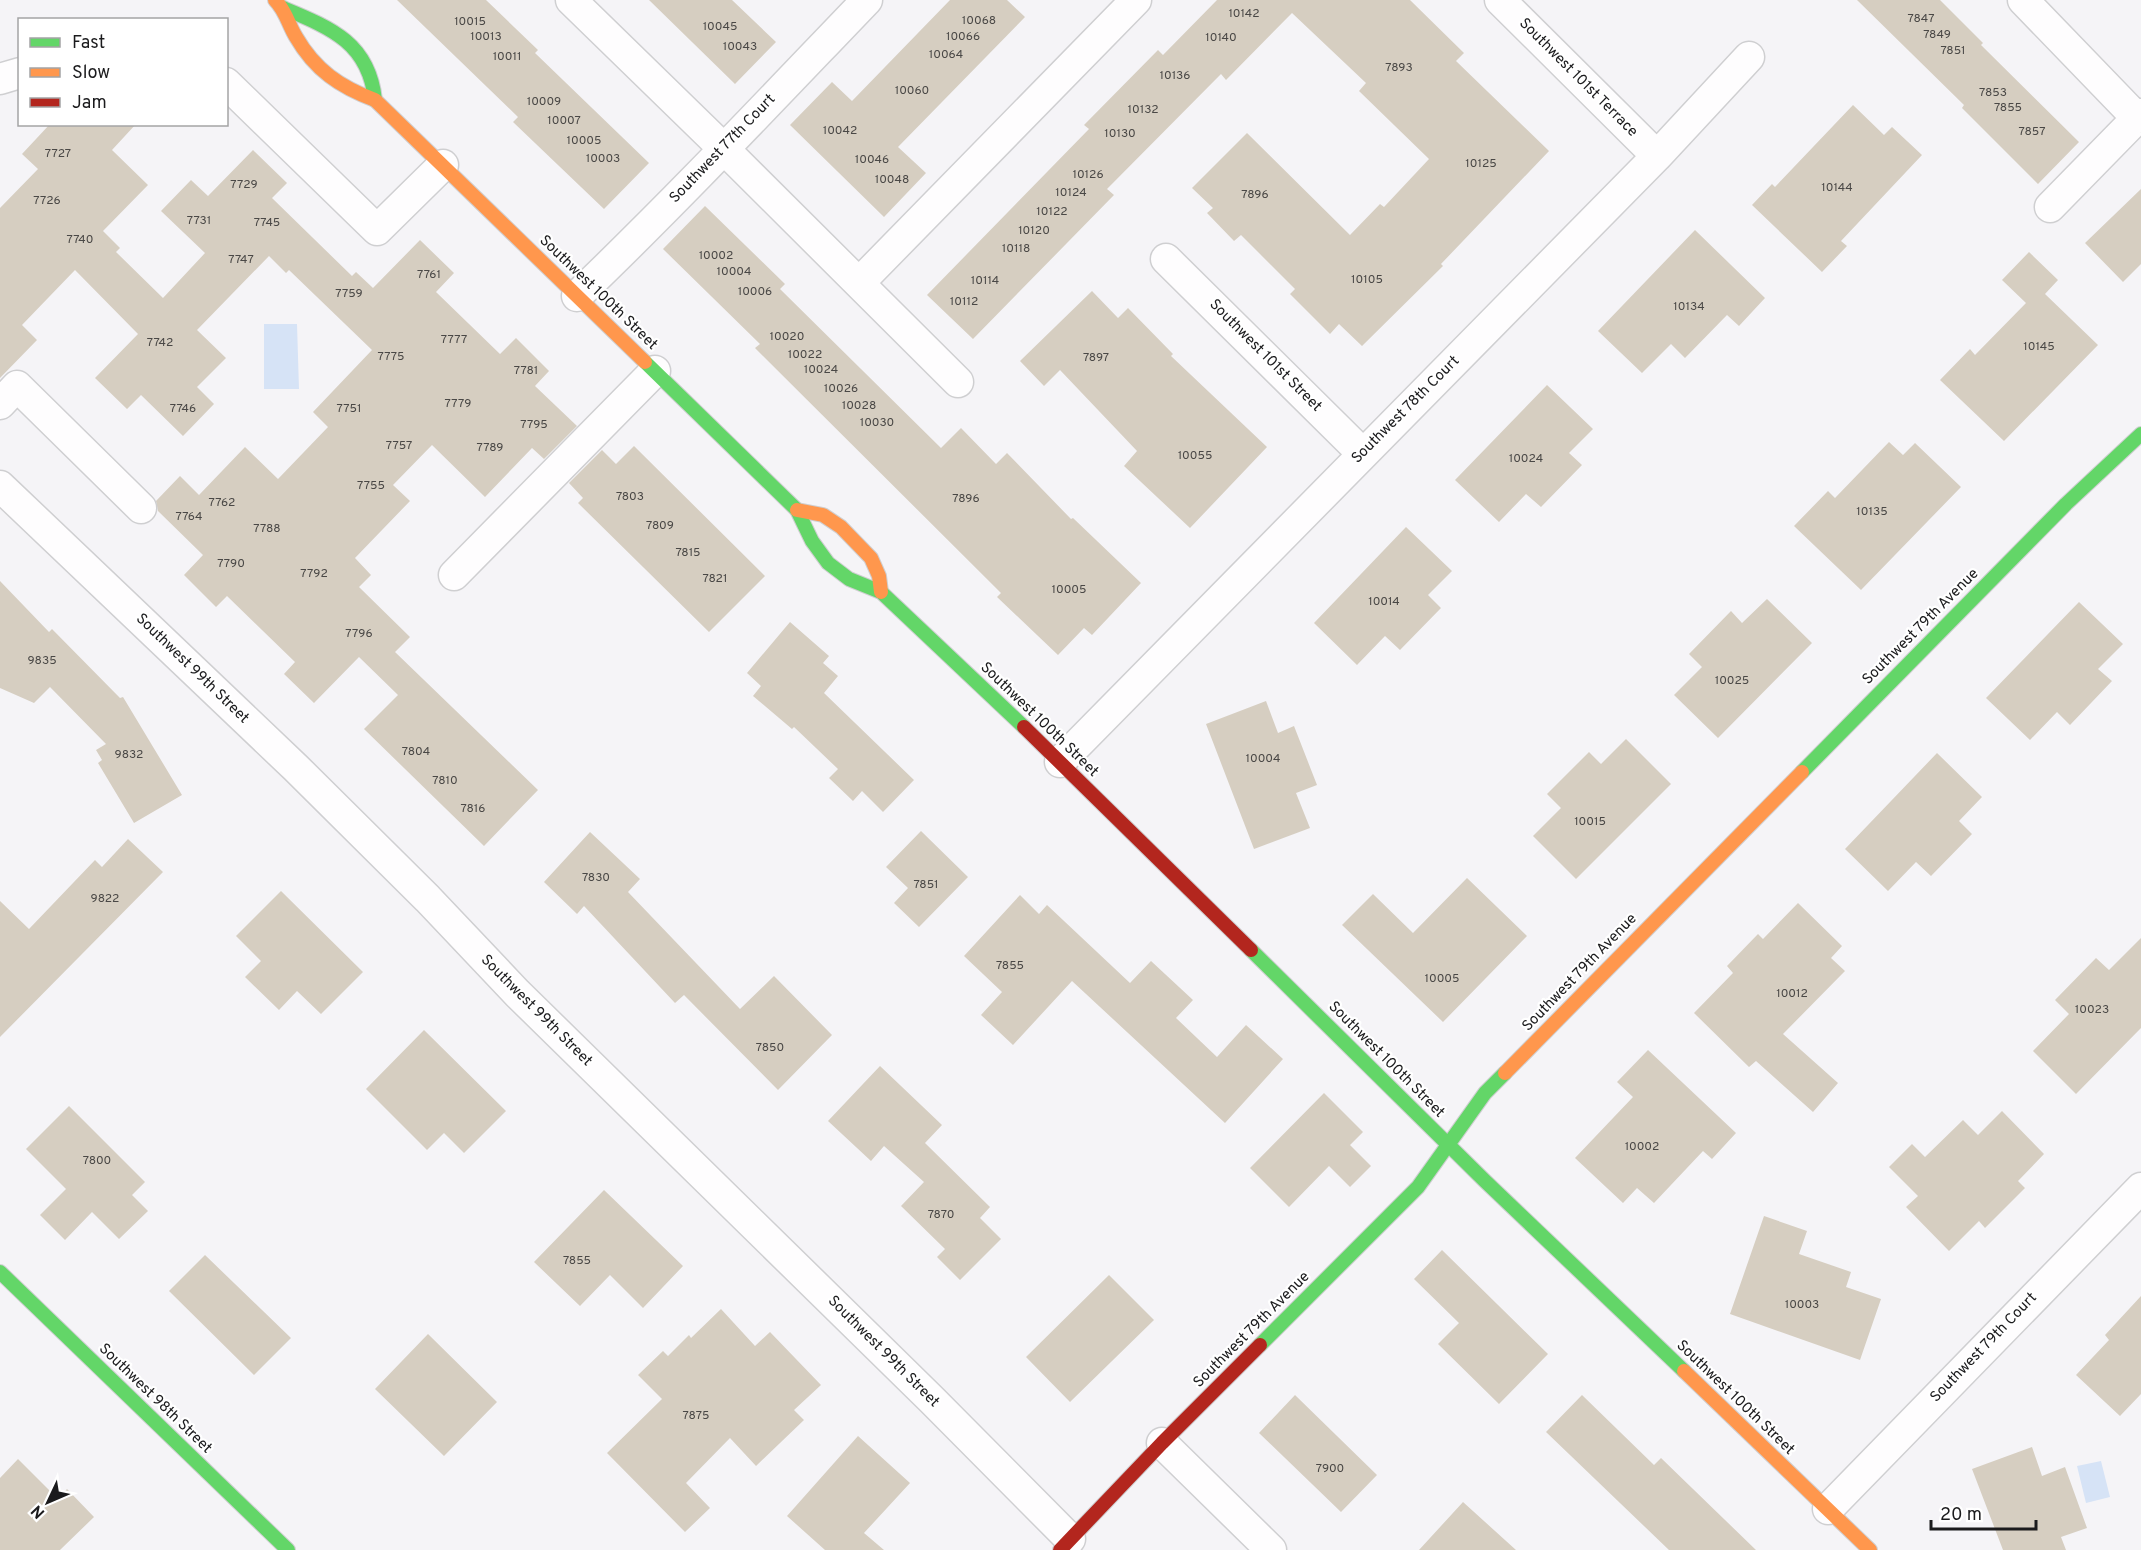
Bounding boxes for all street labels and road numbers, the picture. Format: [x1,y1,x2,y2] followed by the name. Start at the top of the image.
[1515,15,1641,141] street label: Southwest 101st Terrace
[666,90,780,208] street label: Southwest 77th Court
[535,232,661,354] street label: Southwest 100th Street
[1205,296,1325,416] street label: Southwest 101st Street
[1348,352,1464,468] street label: Southwest 78th Court
[1859,565,1983,689] street label: Southwest 79th Avenue
[131,610,253,728] street label: Southwest 99th Street
[976,659,1102,781] street label: Southwest 100th Street
[1519,910,1641,1036] street label: Southwest 79th Avenue
[476,951,596,1071] street label: Southwest 99th Street
[1324,998,1448,1122] street label: Southwest 100th Street
[1190,1268,1314,1392] street label: Southwest 79th Avenue
[1927,1289,2041,1407] street label: Southwest 79th Court
[823,1292,943,1412] street label: Southwest 99th Street
[1672,1337,1798,1459] street label: Southwest 100th Street
[94,1340,216,1458] street label: Southwest 98th Street

